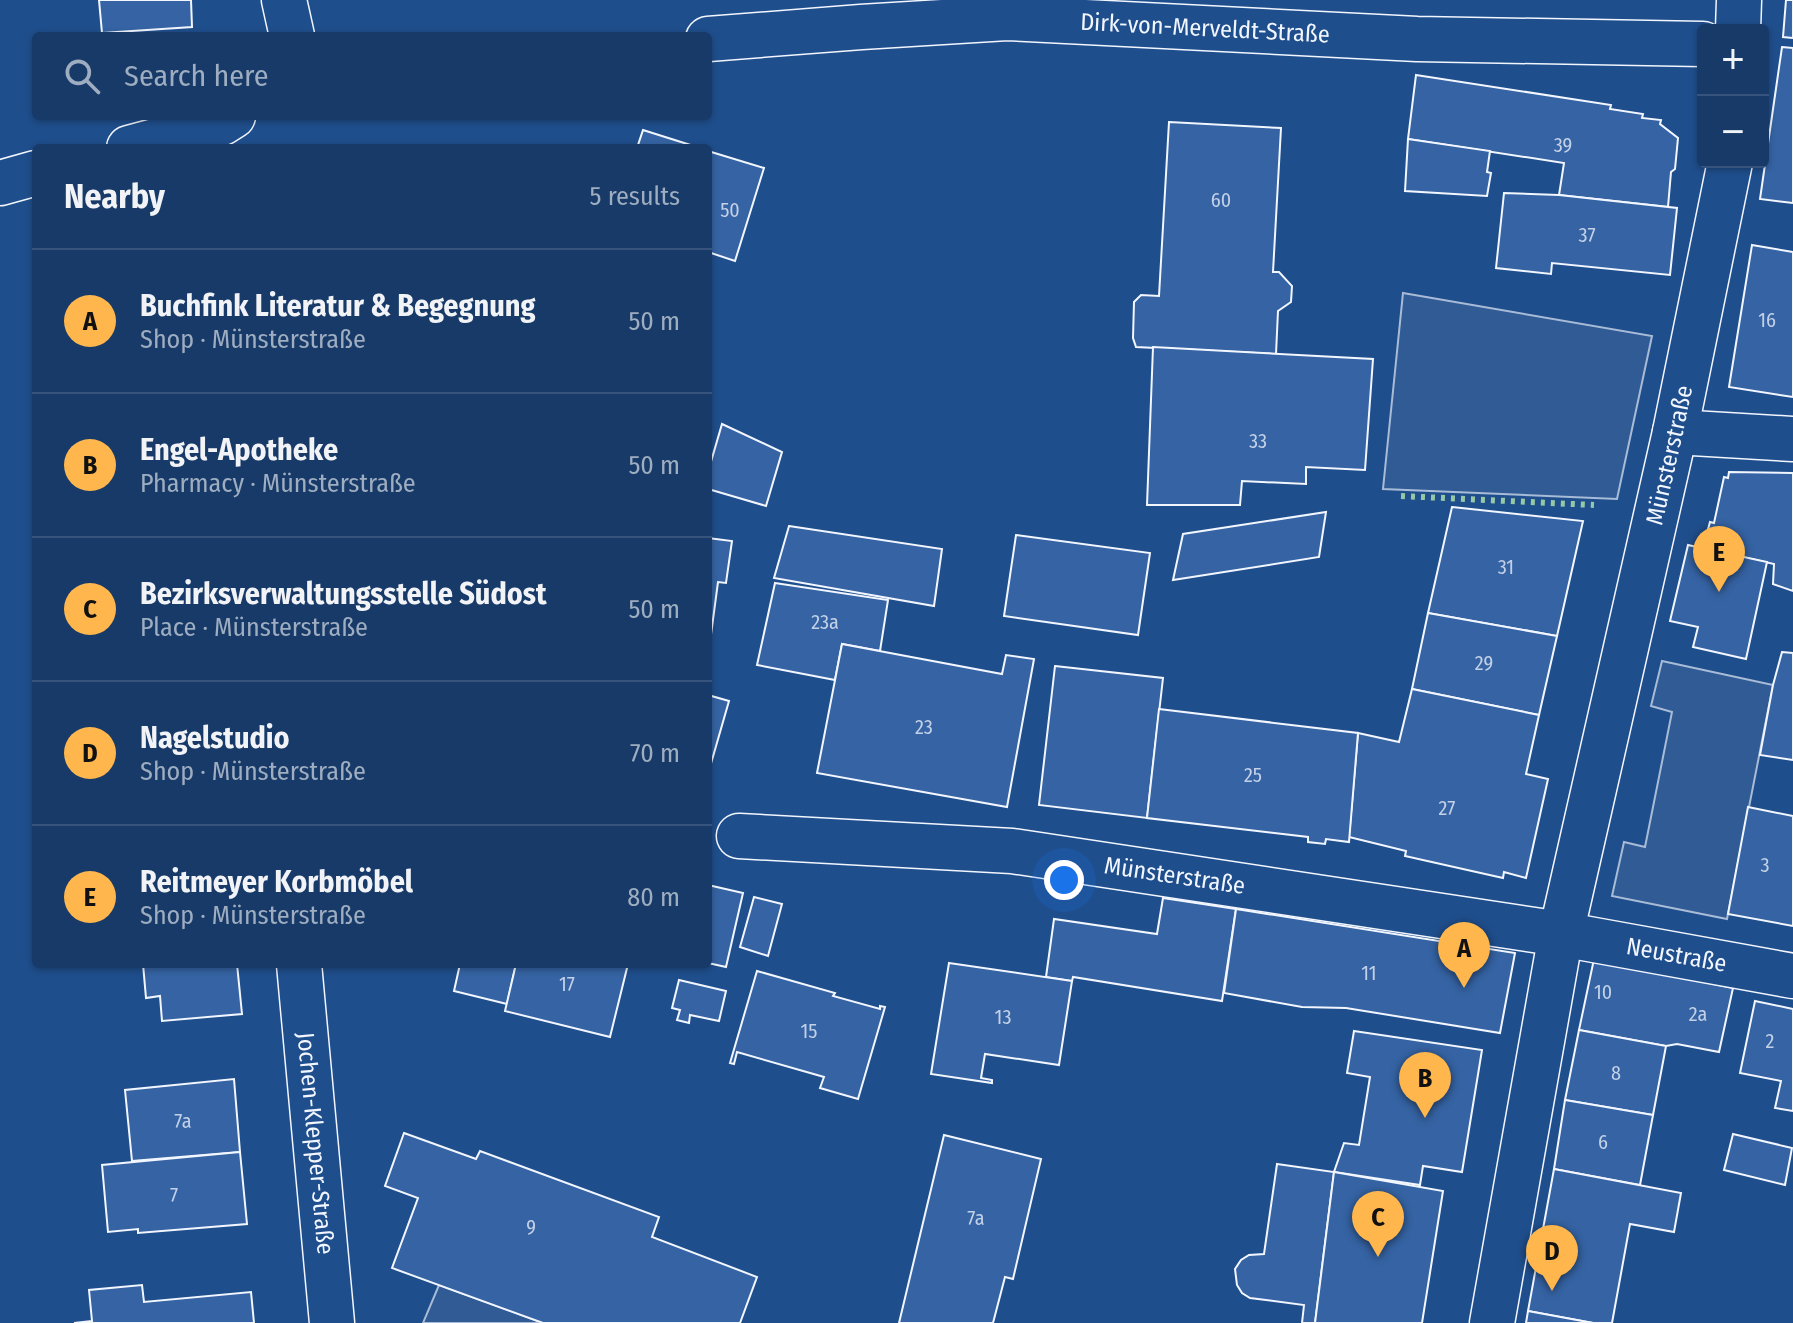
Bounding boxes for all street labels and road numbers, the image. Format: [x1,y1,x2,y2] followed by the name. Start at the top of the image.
[1080,8,1330,49] street label: Dirk-von-Merveldt-Straße
[1640,383,1698,528] street label: Münsterstraße
[1102,851,1247,900] street label: Münsterstraße
[1624,932,1729,978] street label: Neustraße
[291,1031,340,1256] street label: Jochen-Klepper-Straße

